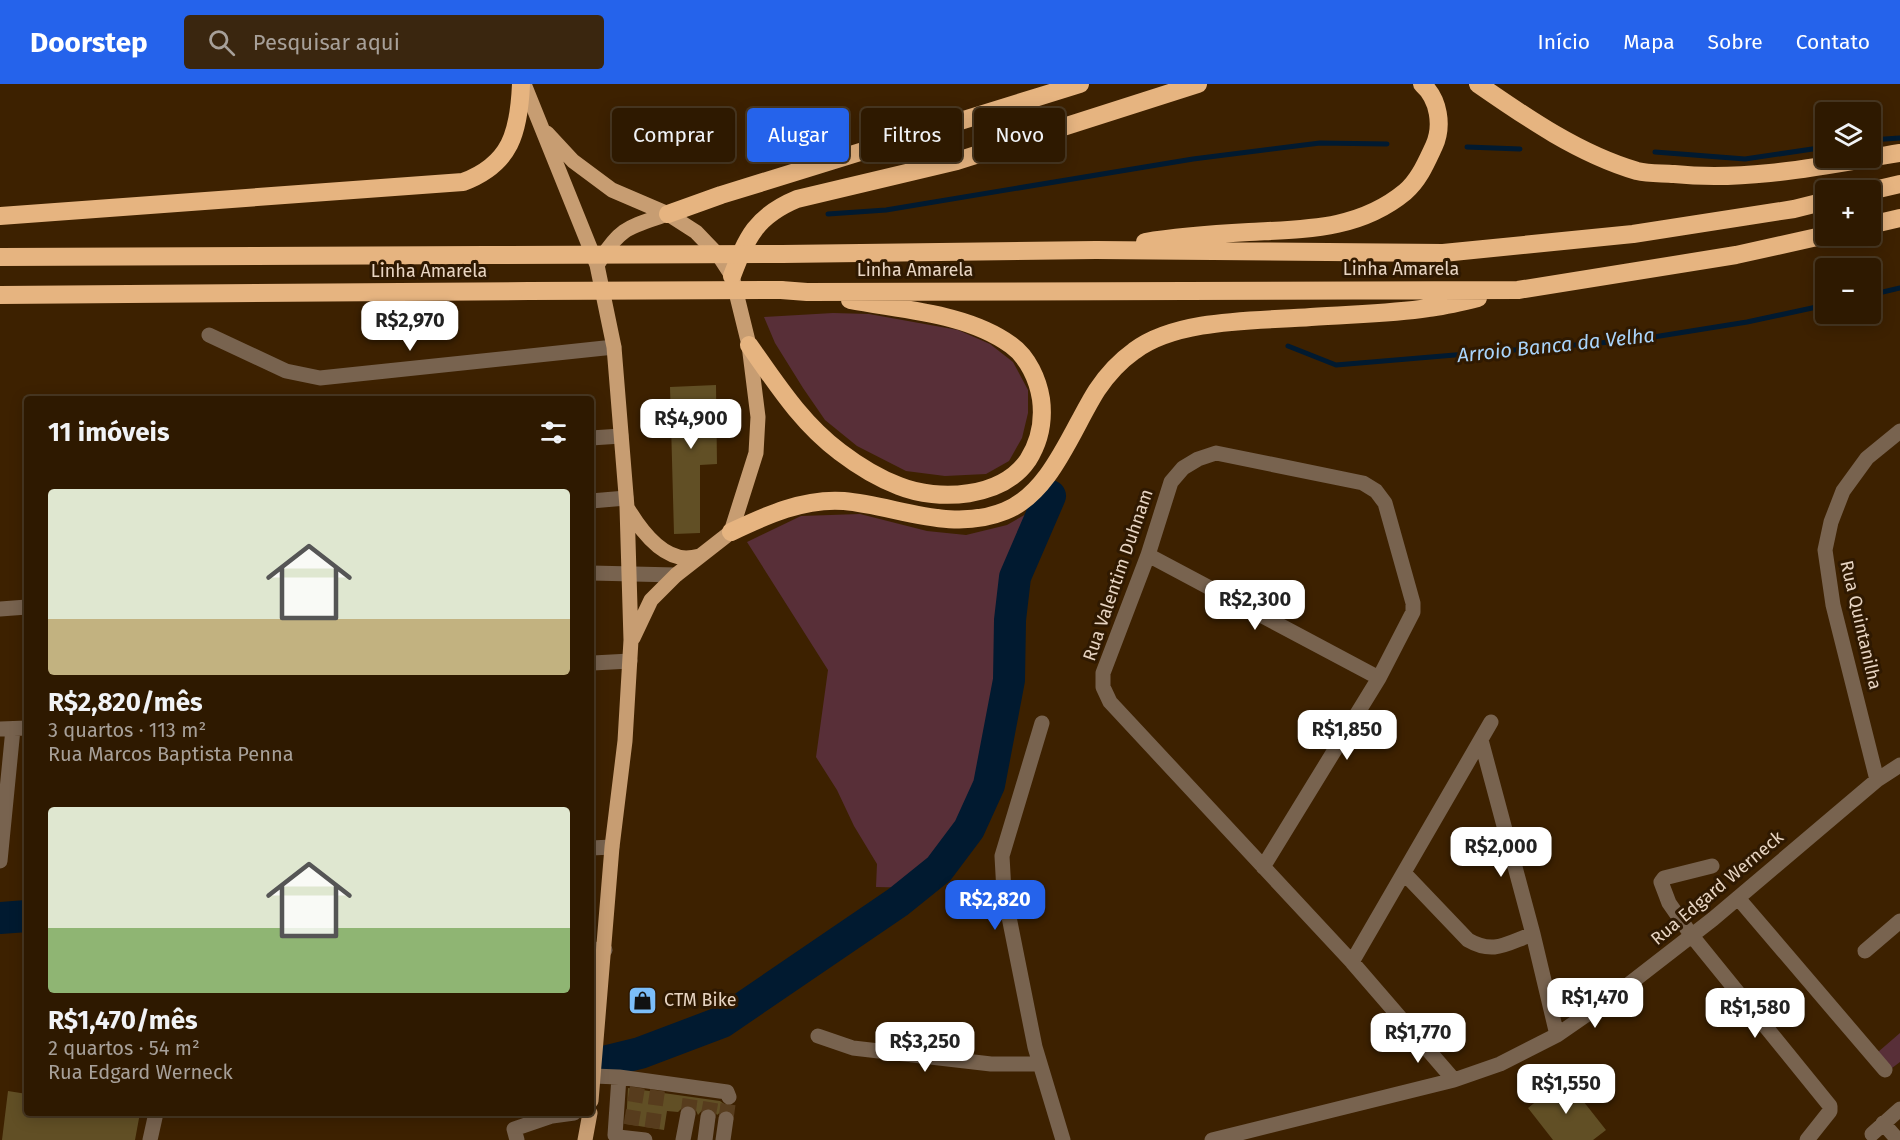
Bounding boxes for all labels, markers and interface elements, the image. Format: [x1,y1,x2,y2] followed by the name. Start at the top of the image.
[184,15,604,69] search box
[30,26,148,59] text: Doorstep
[205,26,238,59] icon: search
[253,29,400,56] text: Pesquisar aqui
[1537,29,1590,55] text: Início
[1623,29,1675,55] text: Mapa
[1708,29,1763,55] text: Sobre
[1796,29,1870,55] text: Contato
[1815,102,1881,324] map controls
[1815,102,1881,168] button: layers
[612,108,735,162] chip: Comprar
[747,108,849,162] chip: Alugar
[861,108,962,162] chip: Filtros
[974,108,1065,162] chip: Novo
[1815,180,1881,246] button: +
[1343,258,1459,280] street label: Linha Amarela
[1815,258,1881,324] button: −
[857,259,973,281] street label: Linha Amarela
[371,260,487,282] street label: Linha Amarela
[355,301,465,352] pin: R$2,970
[375,308,445,332] text: R$2,970
[1455,323,1656,367] water label: Arroio Banca da Velha
[636,399,746,450] pin: R$4,900
[654,406,728,430] text: R$4,900
[537,416,570,449] icon: filters
[48,417,169,448] text: 11 imóveis
[1078,486,1158,664] street label: Rua Valentim Duhnam
[255,528,363,636] icon: home
[1835,558,1887,692] street label: Rua Quintanilha
[1200,580,1310,631] pin: R$2,300
[1219,587,1291,611] text: R$2,300
[48,687,203,718] text: R$2,820/mês
[1292,710,1402,761] pin: R$1,850
[1312,717,1382,741] text: R$1,850
[48,718,206,742] text: 3 quartos · 113 m²
[48,742,294,766] text: Rua Marcos Baptista Penna
[1646,826,1788,950] street label: Rua Edgard Werneck
[1446,827,1556,878] pin: R$2,000
[1465,834,1537,858] text: R$2,000
[255,846,363,954] icon: home
[940,880,1050,931] pin: R$2,820
[959,887,1031,911] text: R$2,820
[1540,978,1650,1029] pin: R$1,470
[627,984,659,1016] shop icon: CTM Bike
[1561,985,1629,1009] text: R$1,470
[1700,988,1810,1039] pin: R$1,580
[664,989,737,1011] place label: CTM Bike
[1720,995,1790,1019] text: R$1,580
[48,1005,198,1036] text: R$1,470/mês
[1363,1013,1473,1064] pin: R$1,770
[1385,1020,1451,1044] text: R$1,770
[870,1022,980,1073] pin: R$3,250
[889,1029,961,1053] text: R$3,250
[48,1036,200,1060] text: 2 quartos · 54 m²
[48,1060,233,1084] text: Rua Edgard Werneck
[1511,1064,1621,1115] pin: R$1,550
[1531,1071,1601,1095] text: R$1,550

